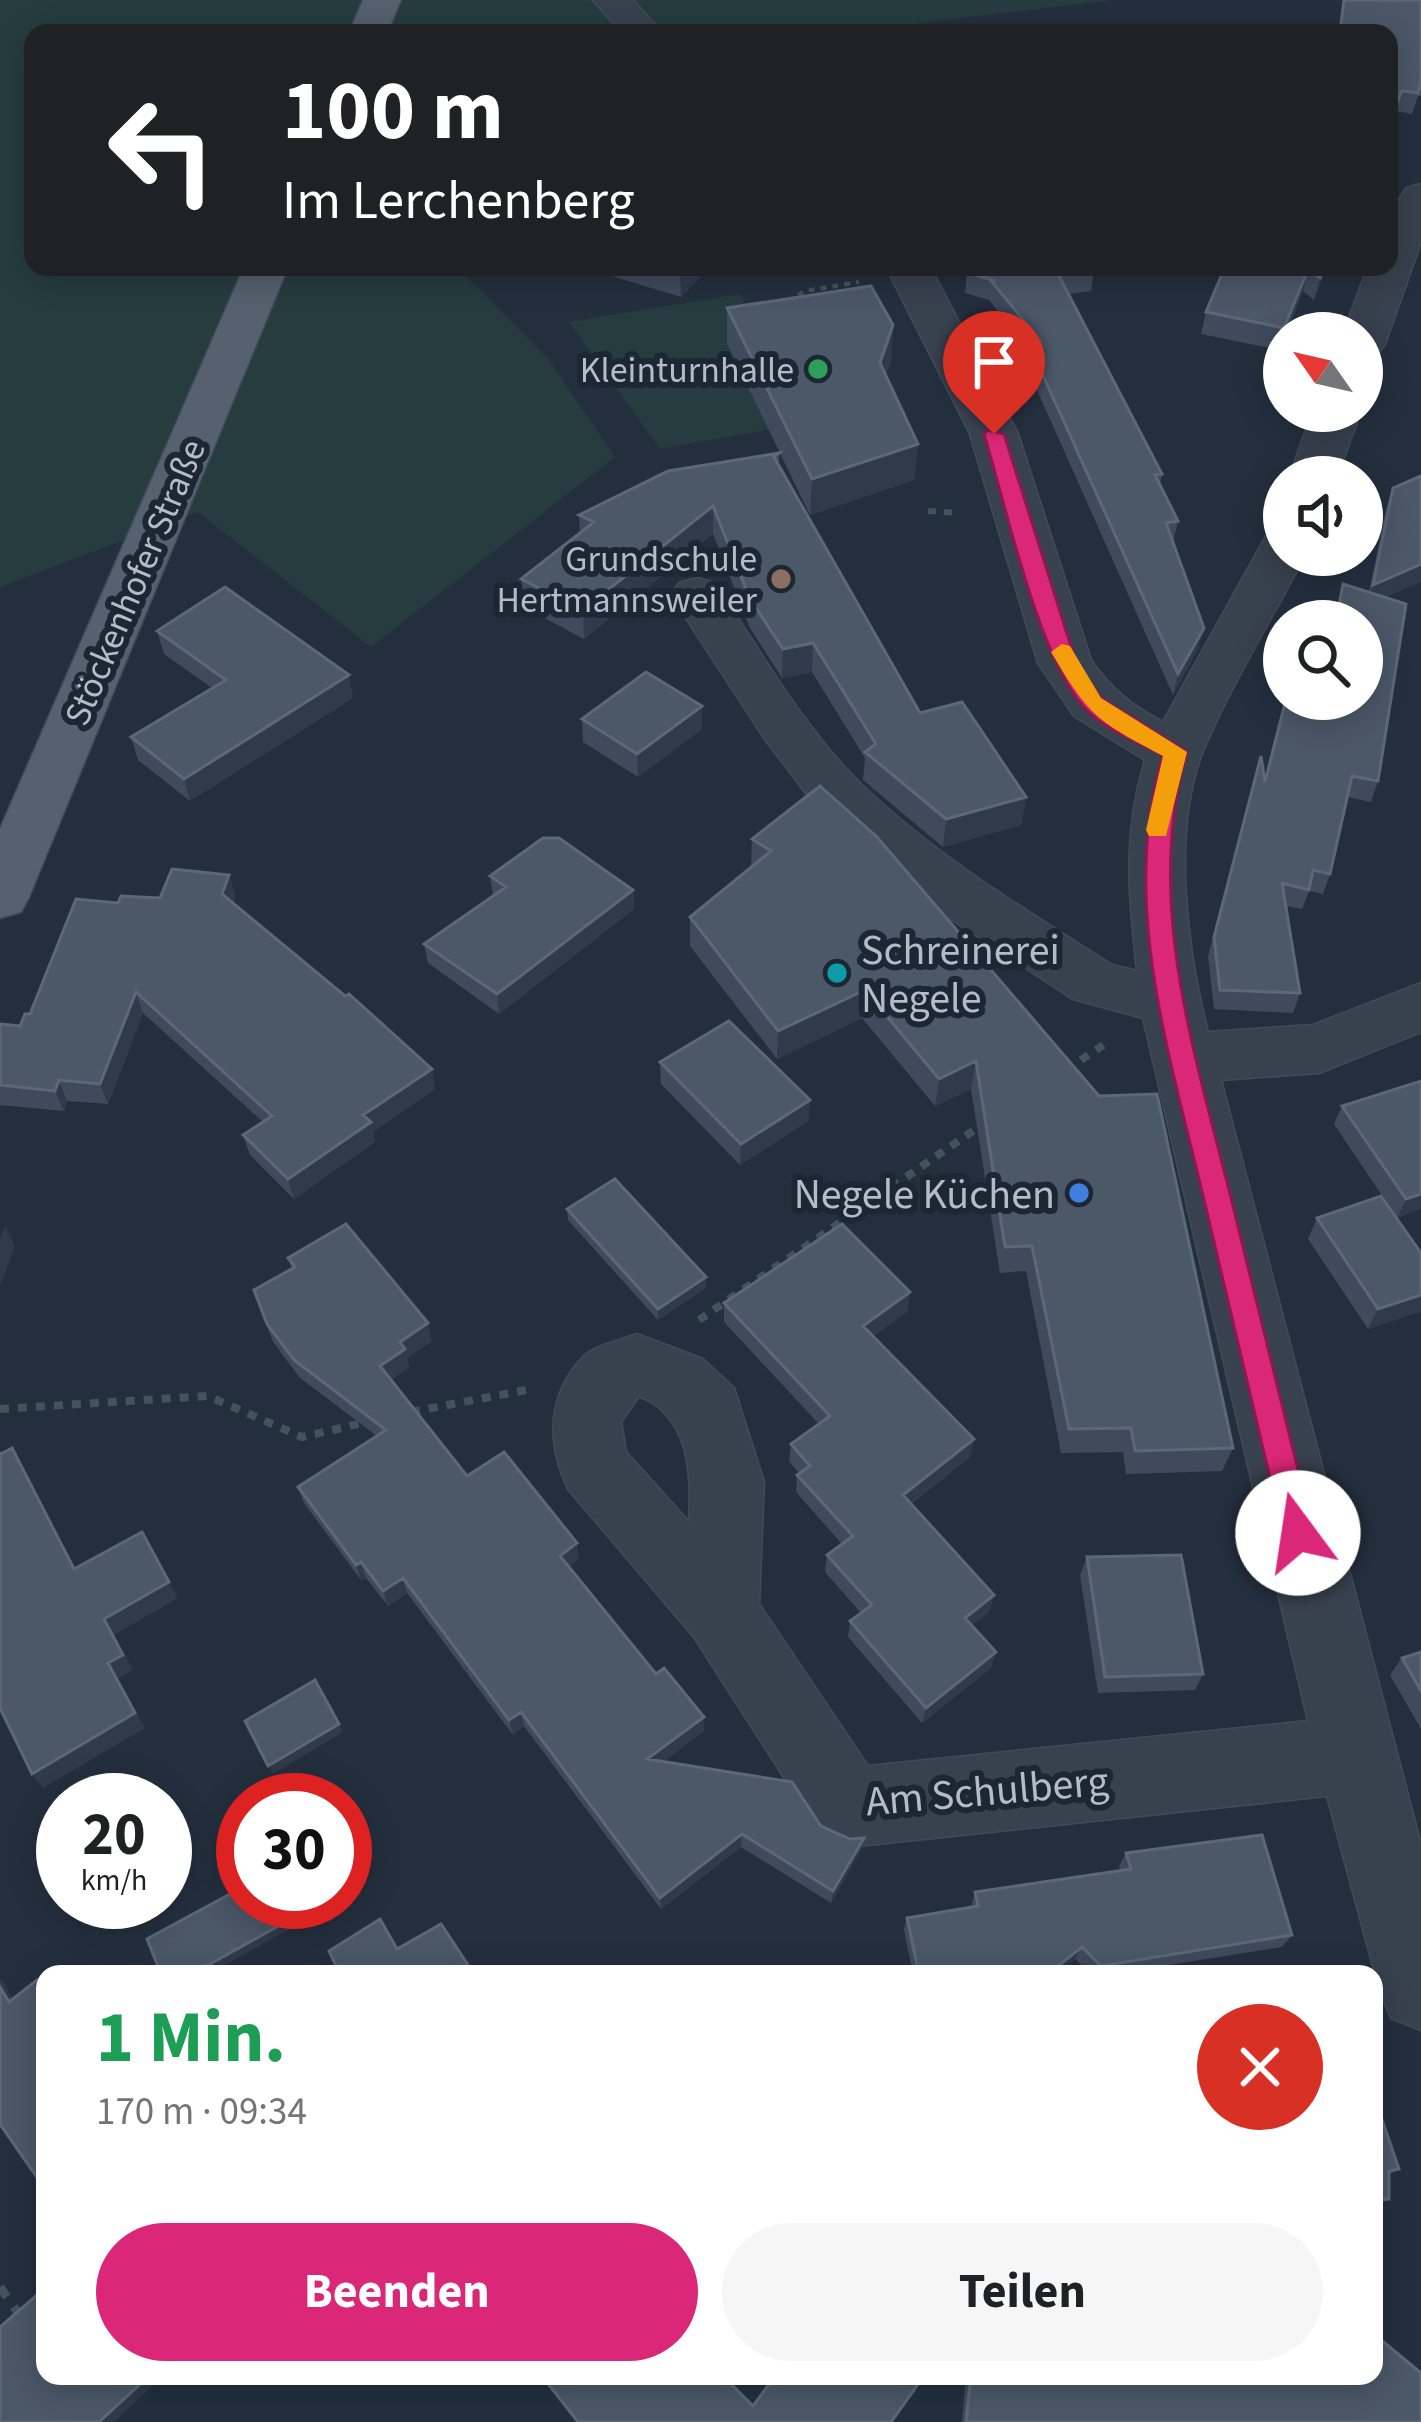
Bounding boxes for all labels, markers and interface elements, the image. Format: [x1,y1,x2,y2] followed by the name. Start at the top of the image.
[282,52,504,172] text: 100 m
[84,72,240,228] icon: left
[282,163,635,240] text: Im Lerchenberg
[943,311,1045,434] pin
[1263,312,1383,432] north arrow
[1263,312,1383,720] map controls
[961,329,1027,395] icon: arrive
[580,345,794,396] place label: Kleinturnhalle
[805,356,831,382] marker: Kleinturnhalle
[52,432,219,734] street label: Stöckenhofer Straße
[1263,456,1383,576] button: sound
[497,534,758,626] place label: Grundschule Hertmannsweiler
[768,566,794,592] marker: Grundschule Hertmannsweiler
[1263,600,1383,720] button: search
[861,921,1060,1029] place label: Schreinerei Negele
[824,960,850,986] marker: Schreinerei Negele
[794,1165,1055,1225] place label: Negele Küchen
[1066,1180,1092,1206] marker: Negele Küchen
[1235,1470,1361,1596] position arrow
[863,1752,1111,1832] street label: Am Schulberg
[216,1773,372,1929] speed limit sign: 30
[82,1793,146,1878] text: 20
[81,1859,147,1902] text: km/h
[96,1987,286,2090] text: 1 Min.
[1197,2004,1323,2130] button: close
[96,2084,307,2140] text: 170 m · 09:34
[96,2223,698,2361] button: Beenden
[722,2223,1323,2361] button: Teilen

